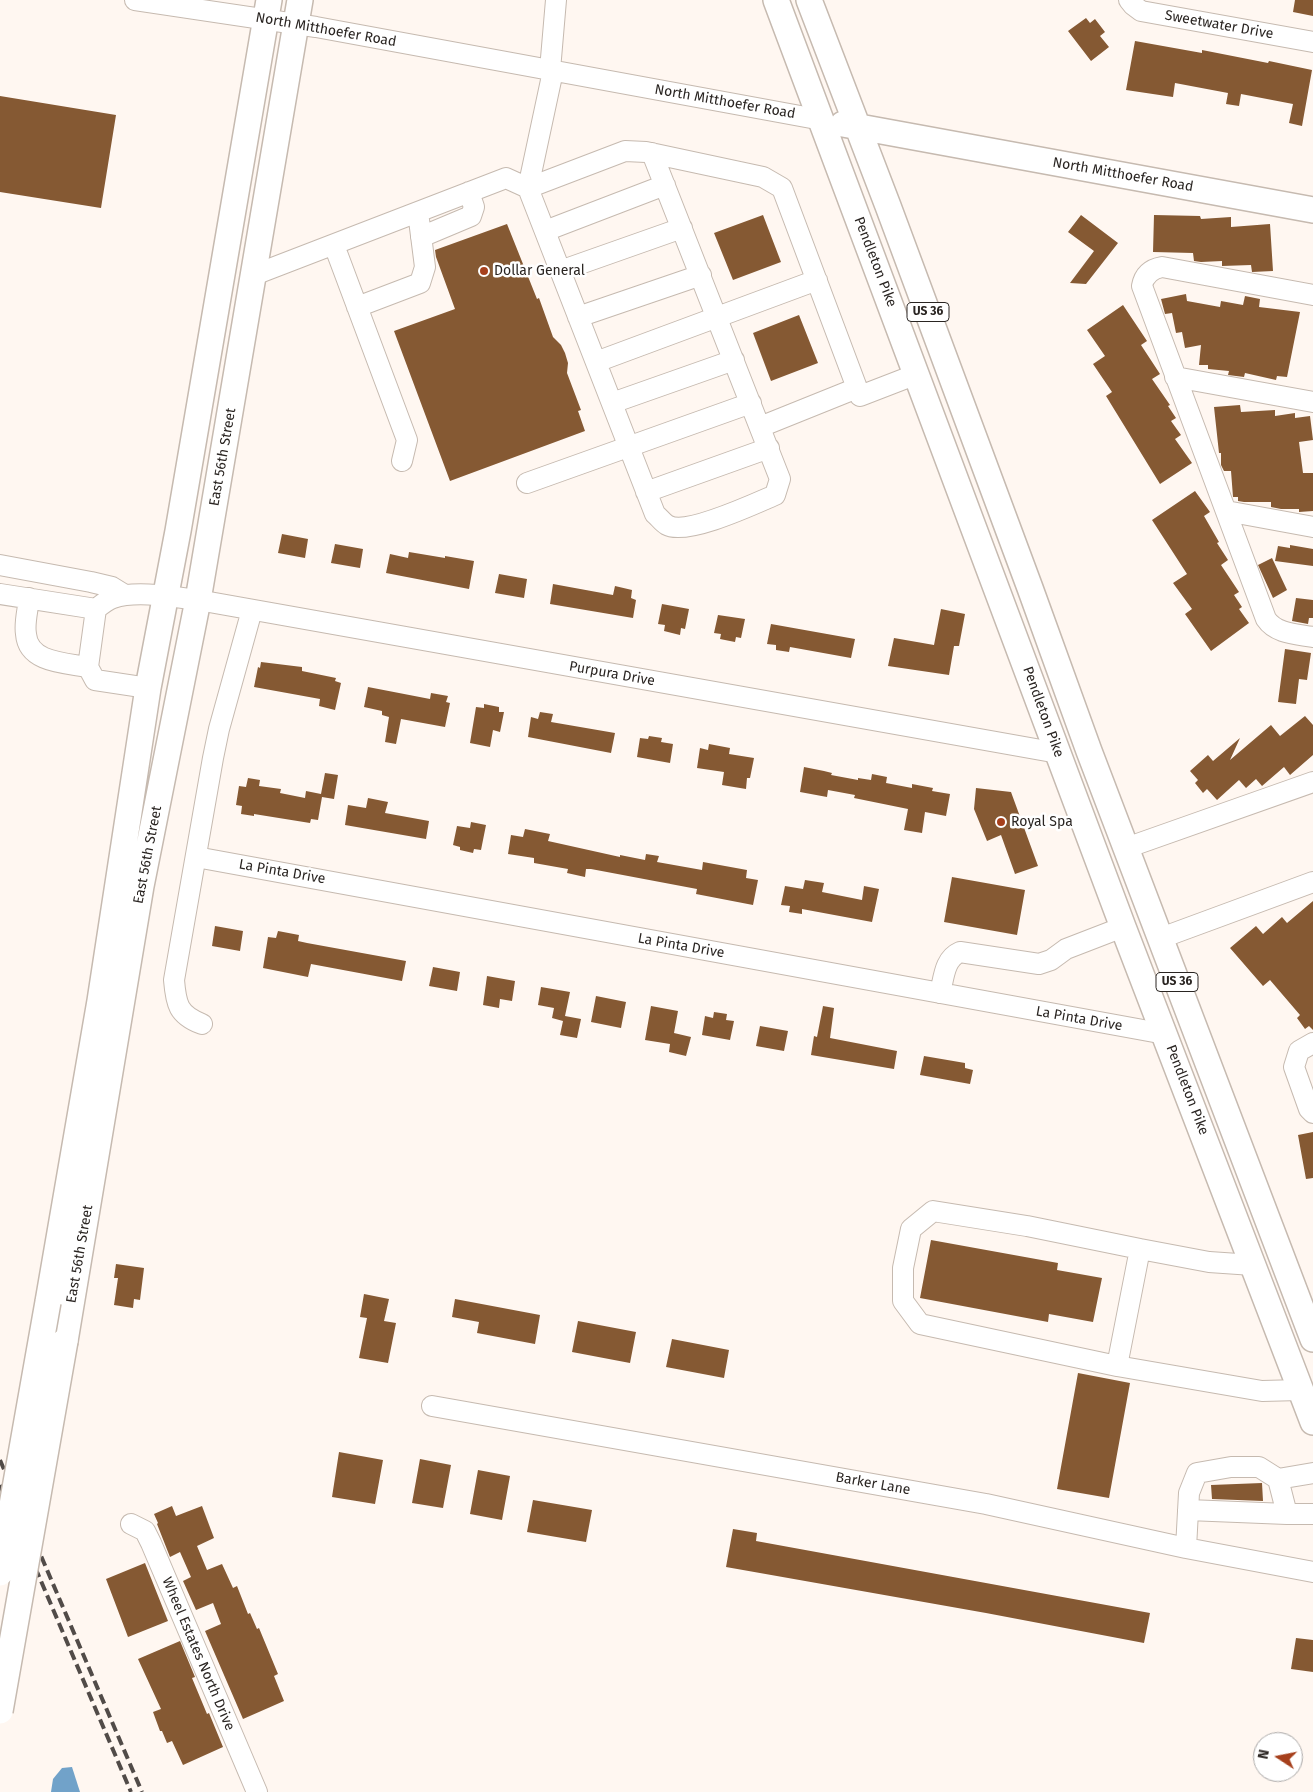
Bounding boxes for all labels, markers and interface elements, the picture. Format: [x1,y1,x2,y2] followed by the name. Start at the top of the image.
[1163,7,1275,43] street label: Sweetwater Drive
[254,9,398,51] street label: North Mitthoefer Road
[653,81,797,123] street label: North Mitthoefer Road
[1051,154,1195,196] street label: North Mitthoefer Road
[850,215,900,309] street label: Pendleton Pike
[494,263,585,279] place label: Dollar General
[478,265,490,277] marker: Dollar General
[907,302,949,322] road number: US 36
[206,407,240,507] street label: East 56th Street
[568,658,656,690] street label: Purpura Drive
[1019,664,1067,760] street label: Pendleton Pike
[130,805,166,905] street label: East 56th Street
[1011,814,1073,830] place label: Royal Spa
[995,816,1007,828] marker: Royal Spa
[237,856,327,888] street label: La Pinta Drive
[636,930,726,962] street label: La Pinta Drive
[1156,972,1198,992] road number: US 36
[1034,1003,1124,1035] street label: La Pinta Drive
[1162,1043,1212,1137] street label: Pendleton Pike
[63,1204,97,1304] street label: East 56th Street
[834,1469,912,1499] street label: Barker Lane
[158,1575,238,1733] street label: Wheel Estates North Drive
[1253,1732,1303,1782] north arrow
[1255,1748,1273,1760] text: N

